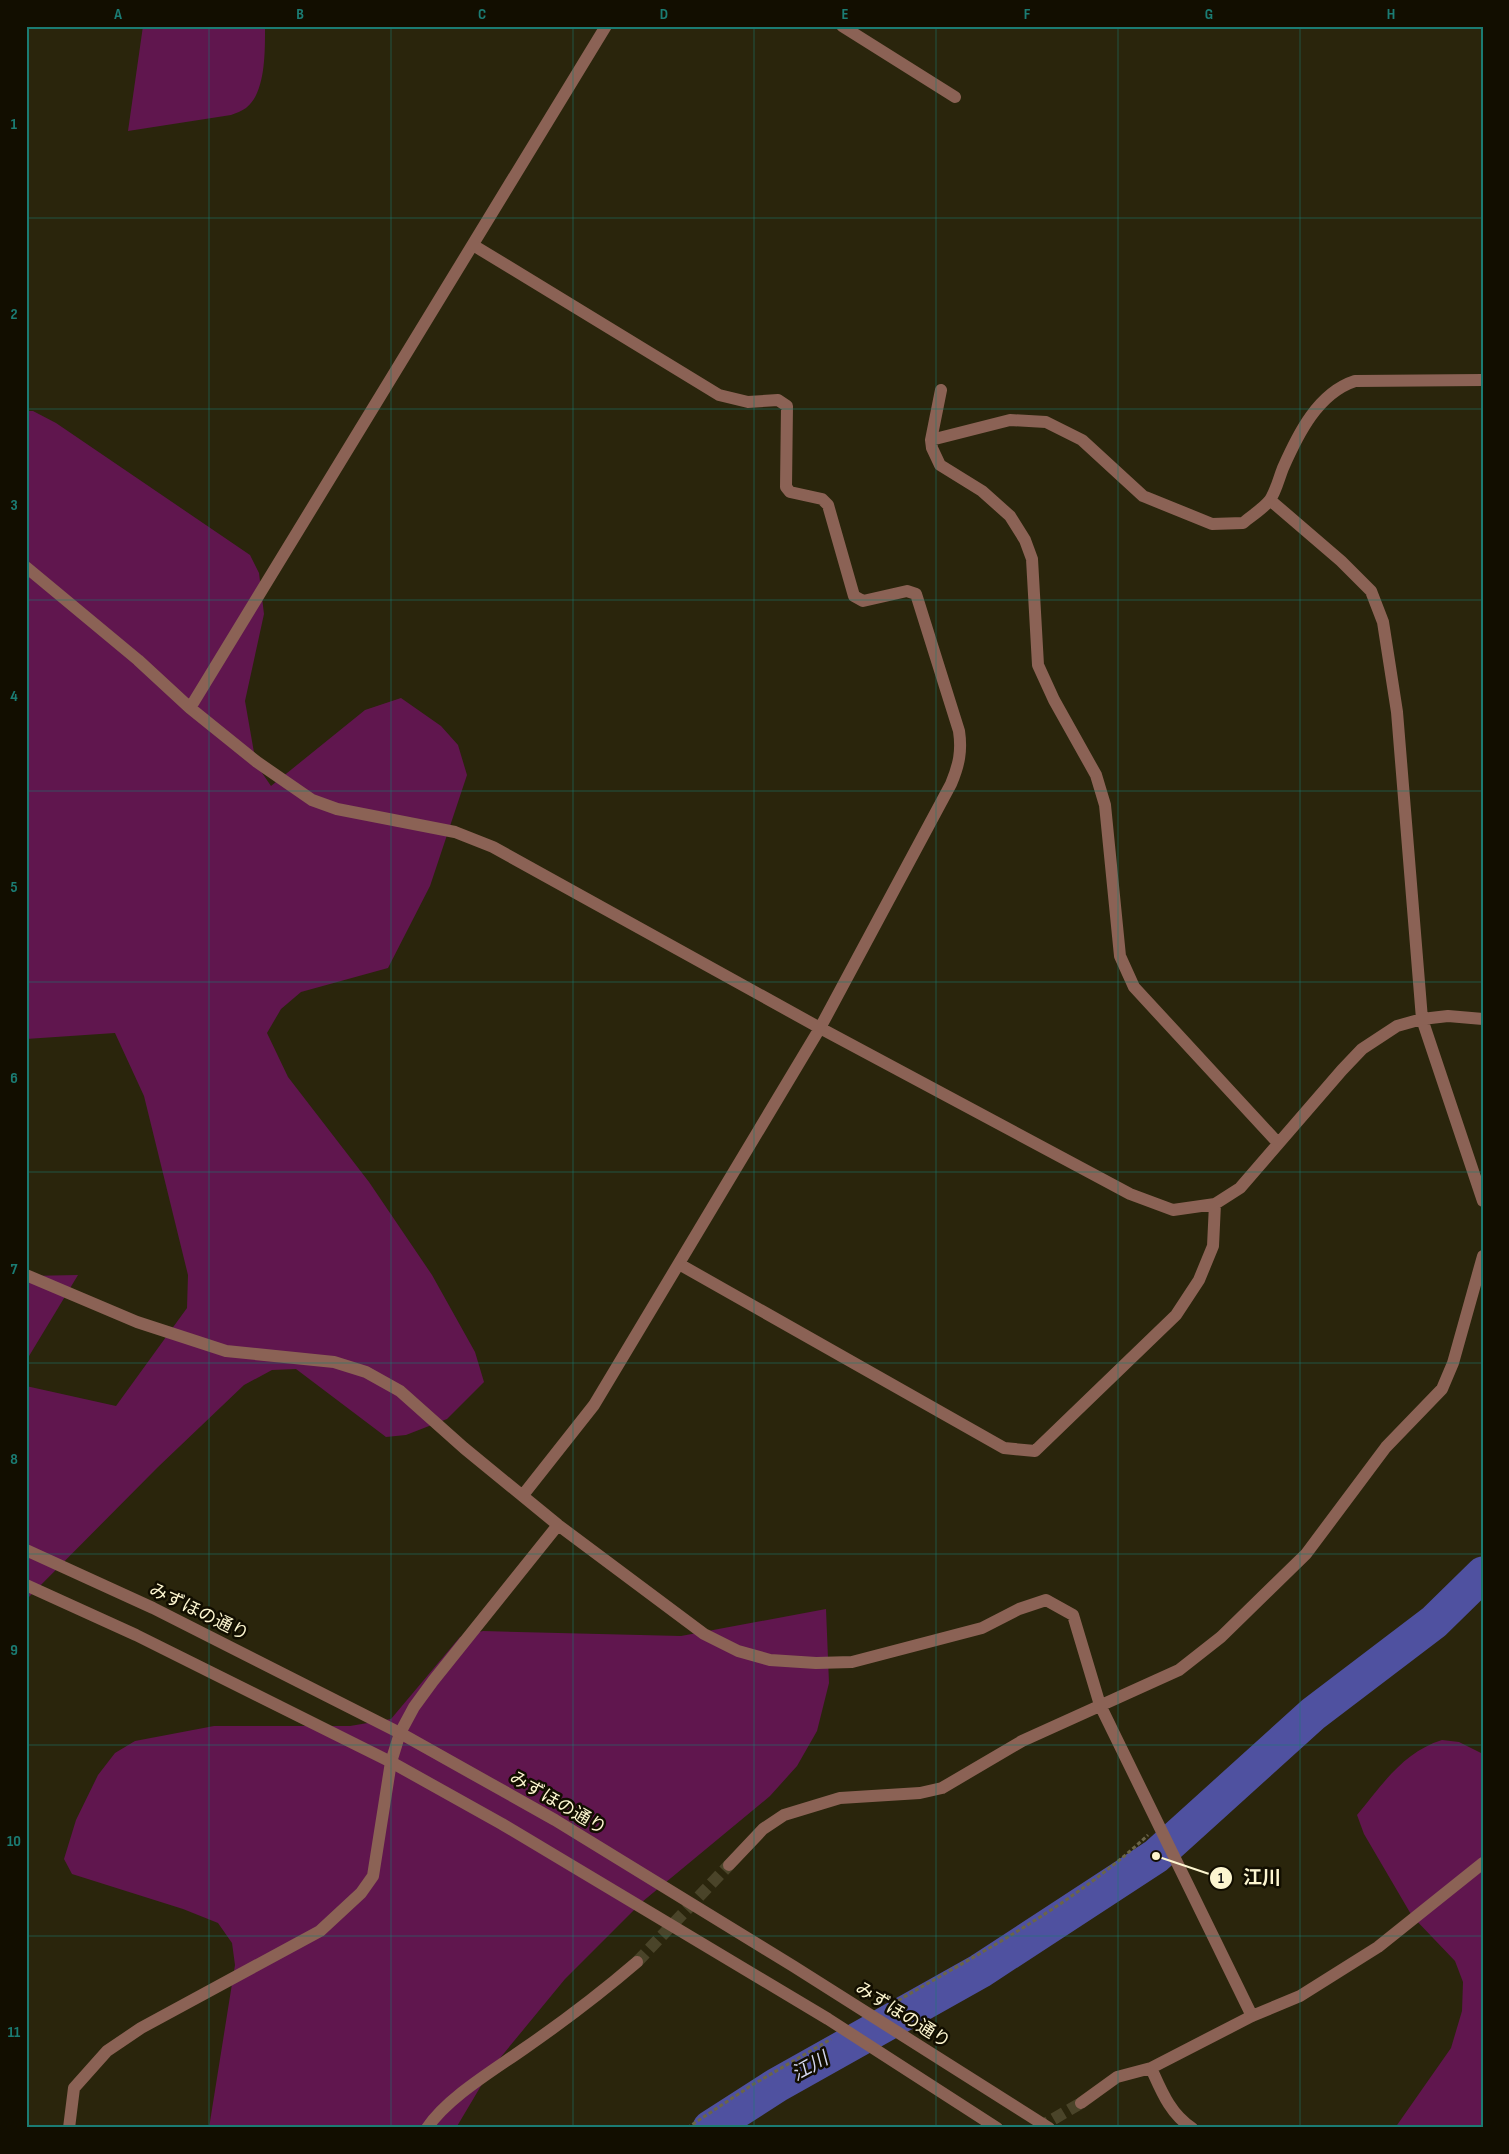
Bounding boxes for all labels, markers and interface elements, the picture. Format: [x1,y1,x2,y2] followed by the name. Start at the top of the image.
[113,5,122,24] text: A
[296,5,304,24] text: B
[478,5,486,24] text: C
[660,5,668,24] text: D
[842,5,849,24] text: E
[1024,5,1031,24] text: F
[1205,5,1213,24] text: G
[1387,5,1395,24] text: H
[11,115,18,134] text: 1
[10,305,18,324] text: 2
[10,496,18,515] text: 3
[10,687,18,706] text: 4
[10,878,18,897] text: 5
[10,1069,18,1088] text: 6
[11,1260,18,1279] text: 7
[10,1450,18,1469] text: 8
[146,1579,252,1645] street label: みずほの通り
[10,1641,18,1660] text: 9
[506,1767,610,1839] street label: みずほの通り
[7,1832,21,1851] text: 10
[1208,1861,1291,1895] callout: 江川
[1243,1867,1281,1890] text: 江川
[1218,1869,1224,1888] text: 1
[852,1977,954,2053] street label: みずほの通り
[8,2023,21,2042] text: 11
[788,2047,834,2086] water label: 江川

